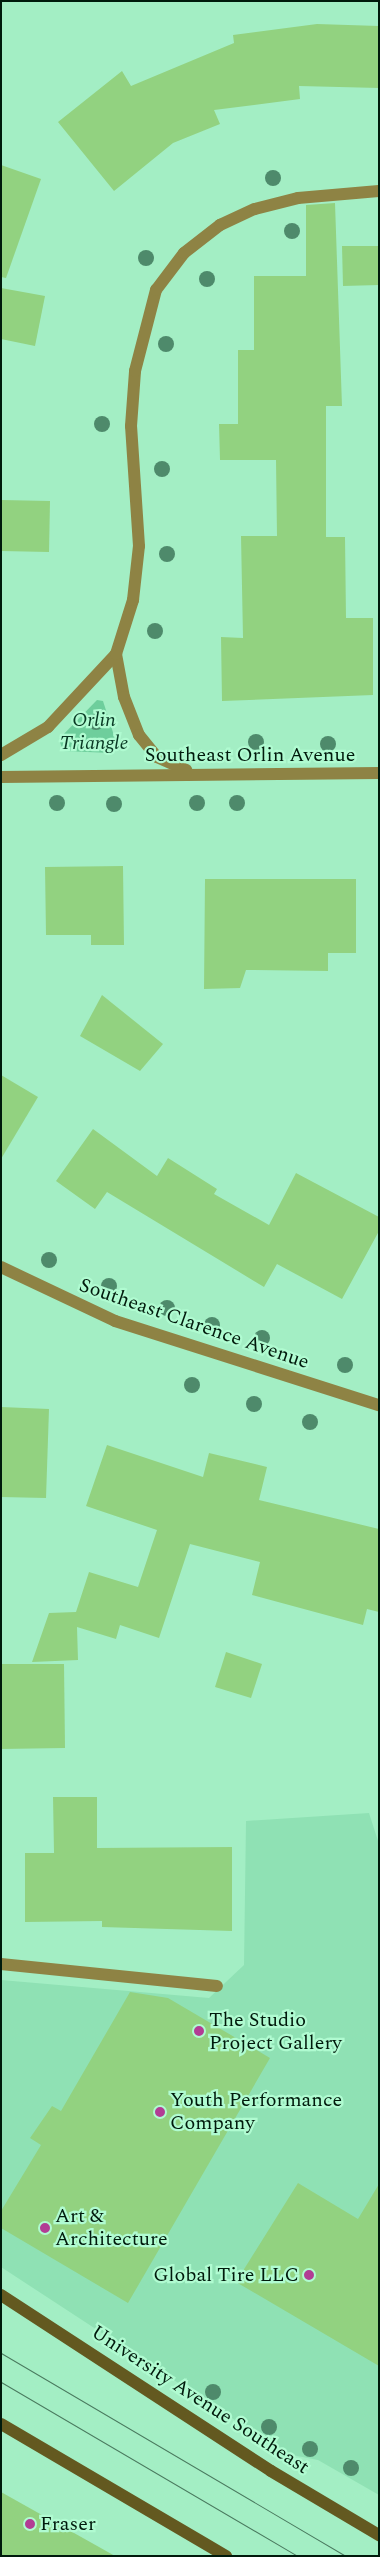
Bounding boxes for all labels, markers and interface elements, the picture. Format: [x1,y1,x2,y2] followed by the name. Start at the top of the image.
[60,709,128,756] park label: Orlin Triangle
[145,743,355,767] street label: Southeast Orlin Avenue
[76,1273,312,1375] street label: Southeast Clarence Avenue
[209,2008,342,2055] place label: The Studio Project Gallery
[193,2025,205,2037] marker: The Studio Project Gallery
[170,2088,342,2135] place label: Youth Performance Company
[154,2106,166,2118] marker: Youth Performance Company
[55,2204,168,2251] place label: Art & Architecture
[39,2222,51,2234] marker: Art & Architecture
[153,2263,299,2287] place label: Global Tire LLC
[303,2269,315,2281] marker: Global Tire LLC
[86,2320,314,2480] street label: University Avenue Southeast
[40,2512,96,2536] place label: Fraser
[24,2518,36,2530] marker: Fraser

